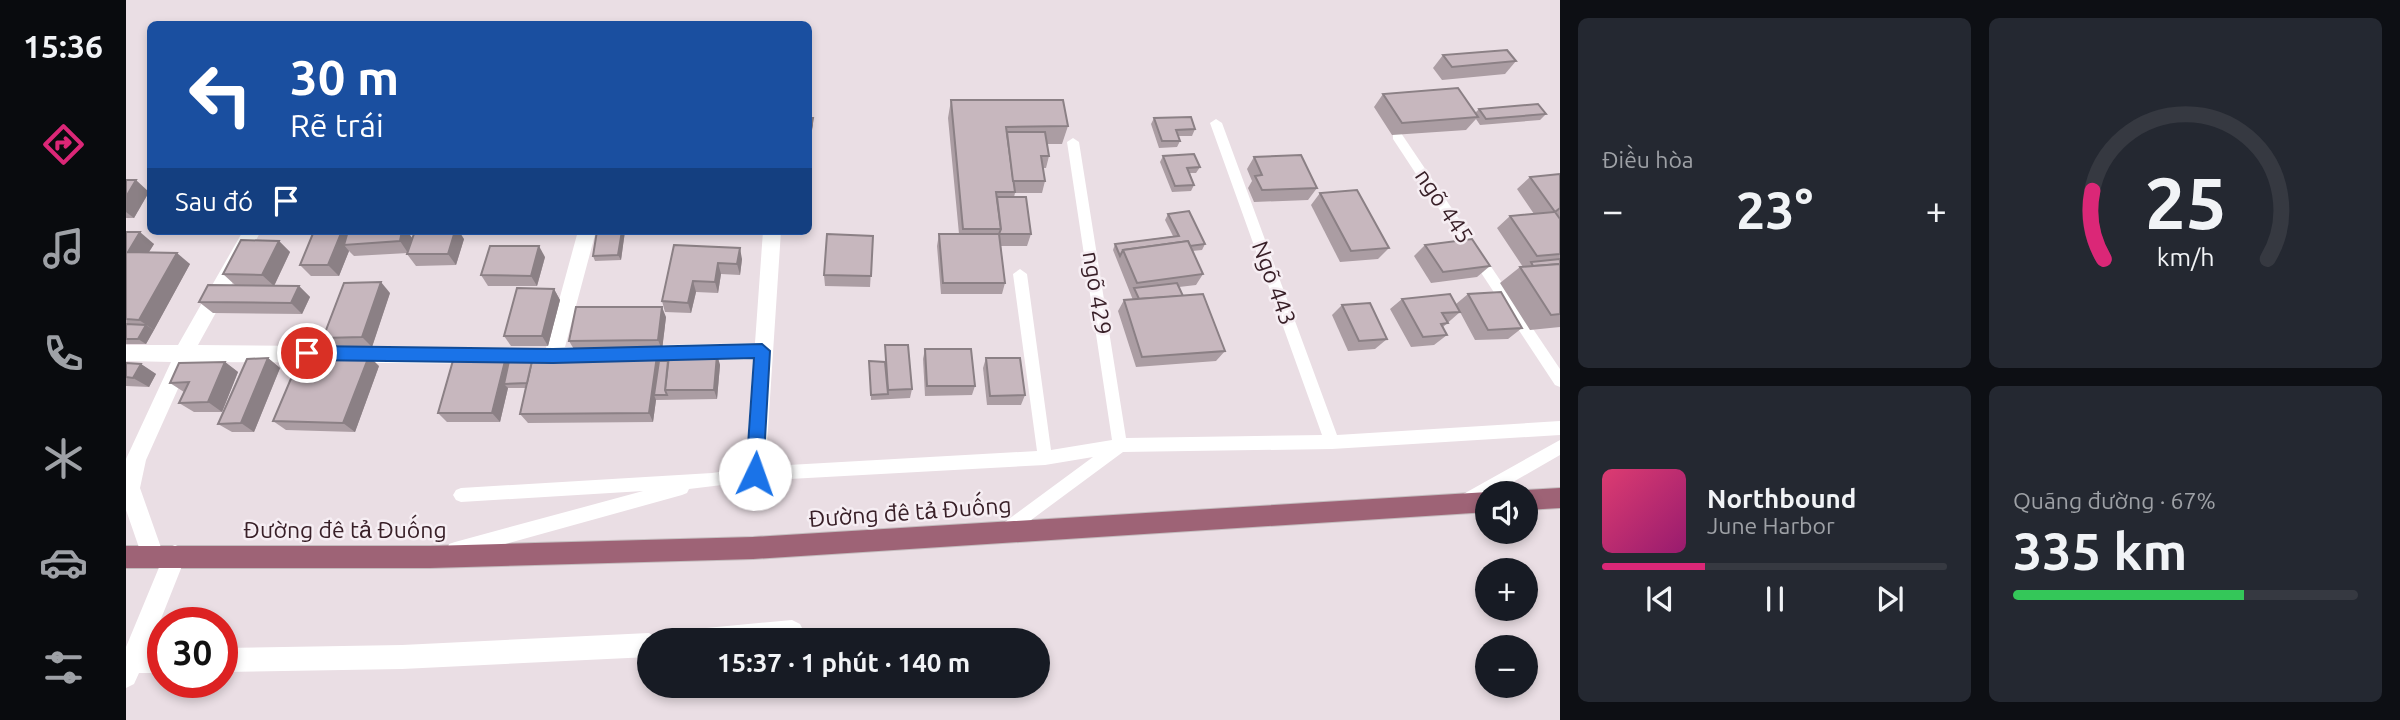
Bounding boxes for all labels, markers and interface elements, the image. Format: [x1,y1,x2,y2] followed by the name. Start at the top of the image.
[23,28,103,64] text: 15:36
[175,49,266,140] icon: left
[290,49,399,104] text: 30 m
[290,107,384,143] text: Rẽ trái
[39,120,88,169] icon: directions
[1602,147,1694,172] text: Điều hòa
[2144,161,2227,243] text: 25
[1411,164,1478,248] street label: ngõ 445
[1736,181,1813,239] text: 23°
[267,182,305,220] icon: arrive
[175,187,253,216] text: Sau đó
[1602,189,1623,231] text: −
[1926,189,1947,231] text: +
[39,224,88,273] icon: music
[1248,238,1301,328] street label: Ngõ 443
[2157,243,2214,271] text: km/h
[1079,249,1116,336] street label: ngõ 429
[277,323,337,383] pin
[39,329,88,378] icon: phone
[288,334,326,372] icon: arrive
[39,434,88,483] icon: climate
[718,437,792,511] position arrow
[1475,481,1538,698] map controls
[1475,481,1538,544] button: sound
[1707,484,1856,513] text: Northbound
[2013,488,2216,513] text: Quãng đường · 67%
[807,489,1012,531] street label: Đường đê tả Đuống
[1707,513,1835,538] text: June Harbor
[243,514,447,542] street label: Đường đê tả Đuống
[2013,522,2187,580] text: 335 km
[39,538,88,587] icon: car
[1475,558,1538,621] button: +
[1641,580,1679,618] icon: previous
[1756,580,1794,618] icon: pause
[1871,580,1909,618] icon: next
[147,607,238,698] speed limit sign: 30
[1475,635,1538,698] button: −
[39,643,88,692] icon: filters
[717,648,970,677] text: 15:37 · 1 phút · 140 m

